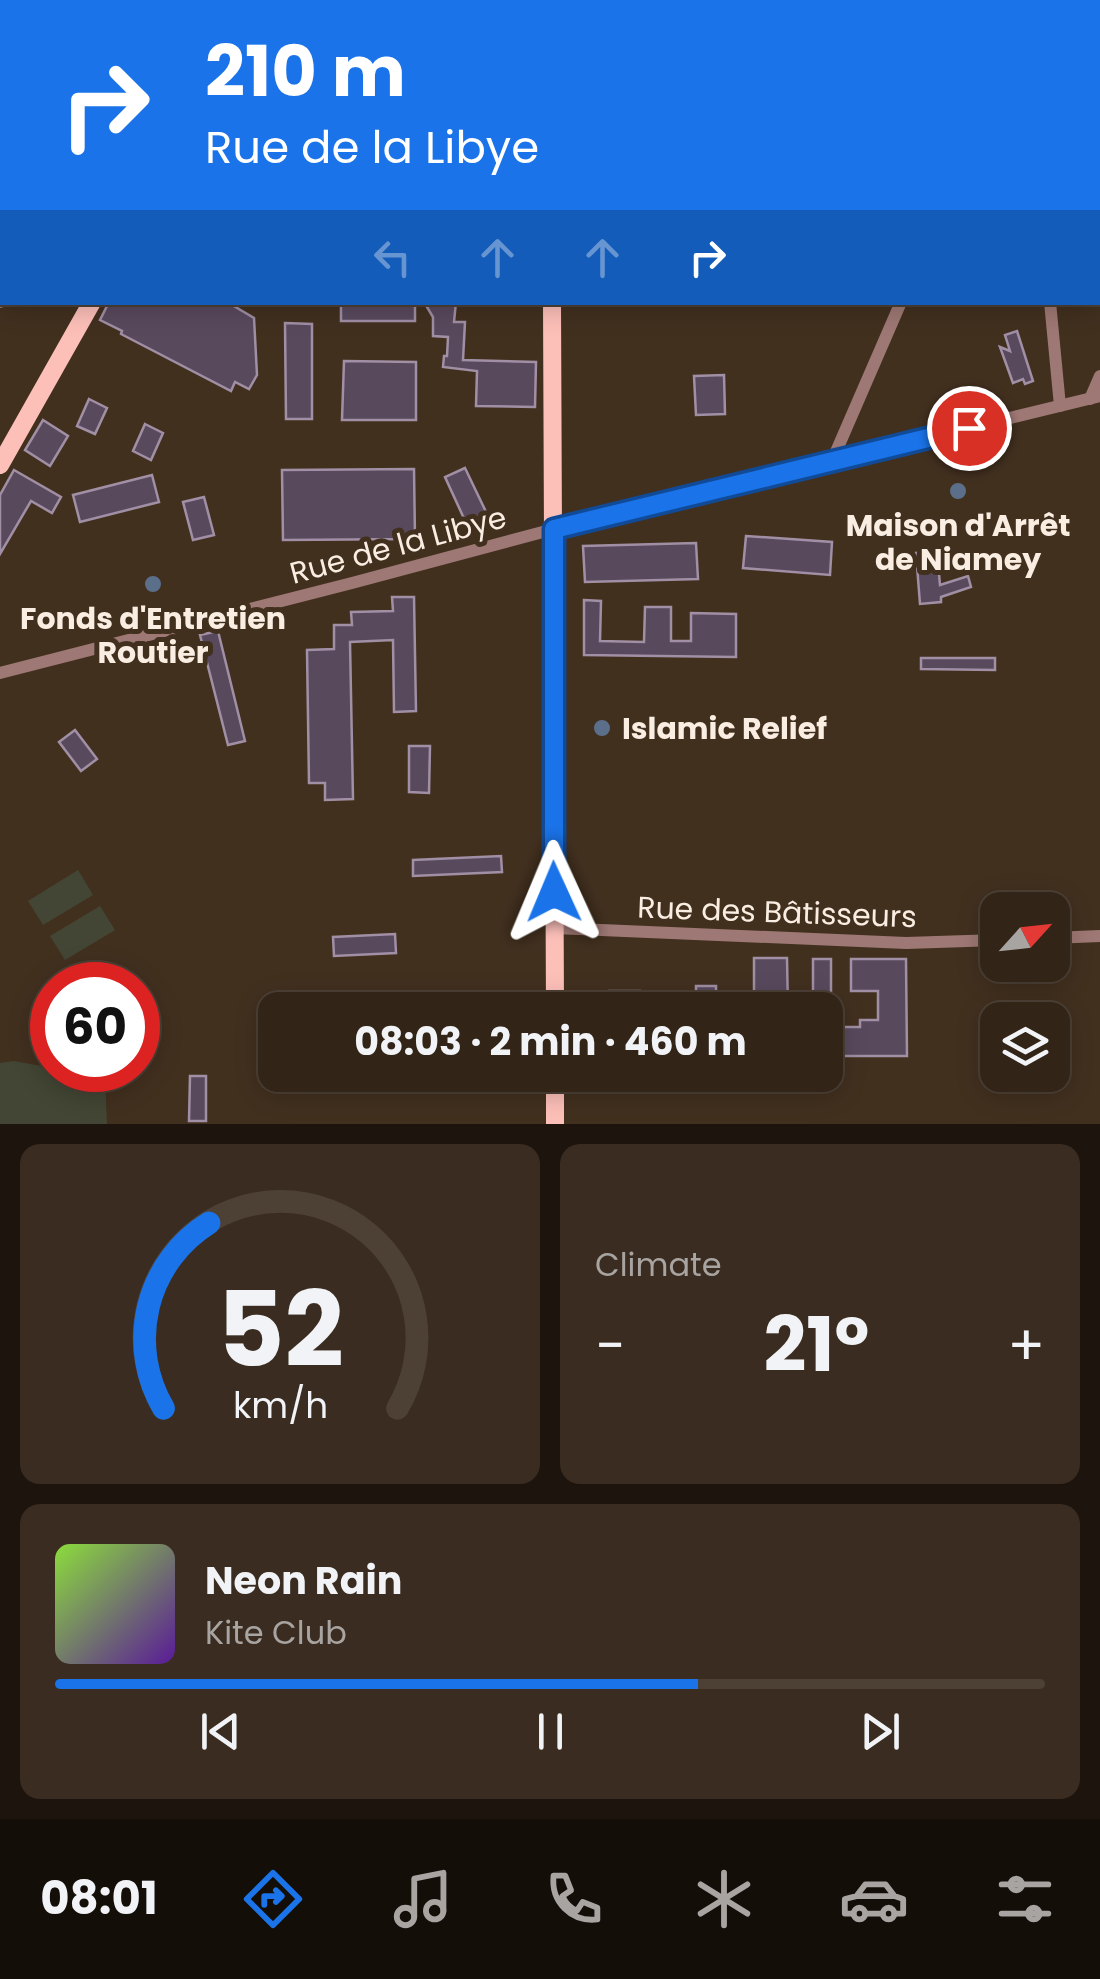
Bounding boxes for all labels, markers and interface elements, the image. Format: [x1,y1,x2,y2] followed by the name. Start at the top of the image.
[205,22,406,121] text: 210 m
[40,40,170,170] icon: right
[205,116,539,179] text: Rue de la Libye
[365,230,420,285] icon: left
[470,230,525,285] icon: ahead
[575,230,630,285] icon: ahead
[680,230,735,285] icon: right
[927,386,1012,471] pin
[942,401,997,456] icon: arrive
[947,480,969,502] marker: Maison d'Arrêt de Niamey
[285,495,511,595] street label: Rue de la Libye
[846,504,1070,581] place label: Maison d'Arrêt de Niamey
[142,573,164,595] marker: Fonds d'Entretien Routier
[20,597,286,674] place label: Fonds d'Entretien Routier
[622,707,827,750] place label: Islamic Relief
[591,717,613,739] marker: Islamic Relief
[502,840,606,944] position arrow
[637,886,917,938] street label: Rue des Bâtisseurs
[980,892,1070,982] north arrow
[980,892,1070,1092] map controls
[30,962,160,1092] speed limit sign: 60
[980,1002,1070,1092] button: layers
[354,1015,747,1068] text: 08:03 · 2 min · 460 m
[595,1242,722,1287] text: Climate
[217,1257,343,1402] text: 52
[763,1292,869,1397] text: 21°
[595,1307,625,1384] text: −
[1007,1307,1045,1384] text: +
[232,1380,328,1431] text: km/h
[205,1554,402,1607] text: Neon Rain
[205,1610,347,1655] text: Kite Club
[193,1704,248,1759] icon: previous
[523,1704,578,1759] icon: pause
[853,1704,908,1759] icon: next
[238,1864,308,1934] icon: directions
[388,1864,458,1934] icon: music
[539,1864,609,1934] icon: phone
[689,1864,759,1934] icon: climate
[839,1864,909,1934] icon: car
[990,1864,1060,1934] icon: filters
[40,1867,158,1930] text: 08:01

